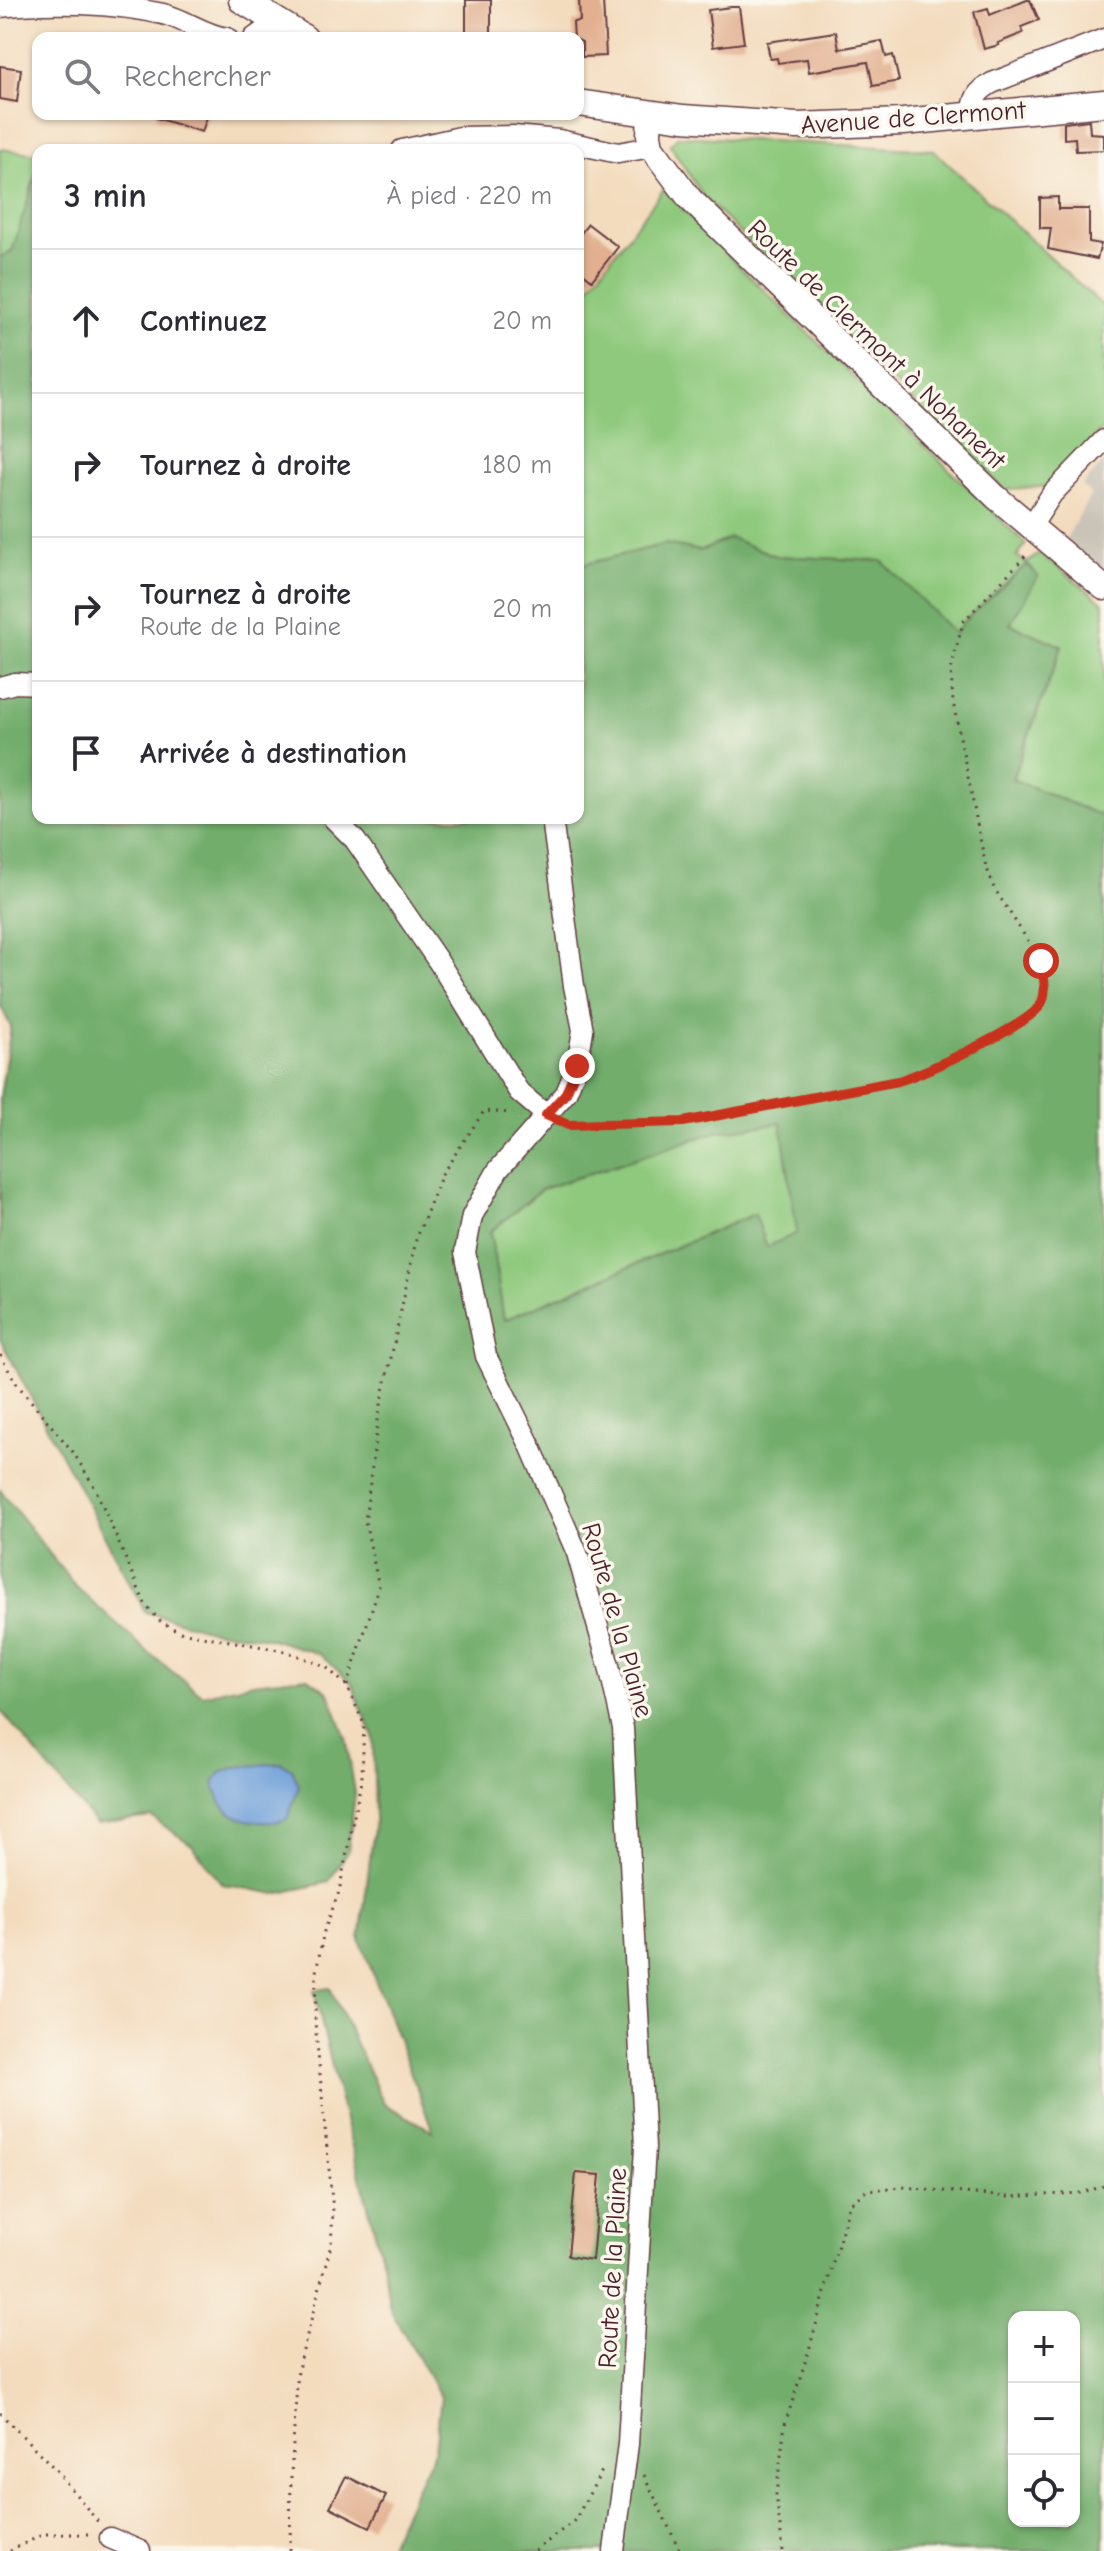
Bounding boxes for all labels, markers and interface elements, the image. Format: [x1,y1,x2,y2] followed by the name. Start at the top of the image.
[32,32,584,120] search box
[60,54,104,98] icon: search
[124,59,271,94] text: Rechercher
[800,95,1028,141] street label: Avenue de Clermont
[64,176,147,216] text: 3 min
[387,181,552,211] text: À pied · 220 m
[741,214,1012,477] street label: Route de Clermont à Nohanent
[64,299,108,343] icon: ahead
[140,304,266,339] text: Continuez
[492,306,552,336] text: 20 m
[64,443,108,487] icon: right
[140,448,351,483] text: Tournez à droite
[482,450,552,480] text: 180 m
[140,577,351,612] text: Tournez à droite
[64,587,108,631] icon: right
[492,594,552,624] text: 20 m
[140,612,341,642] text: Route de la Plaine
[64,731,108,775] icon: arrive
[140,736,407,771] text: Arrivée à destination
[1023,943,1059,979] route start
[559,1048,595,1084] route end
[575,1520,659,1721] street label: Route de la Plaine
[593,2167,633,2369] street label: Route de la Plaine
[1008,2311,1080,2527] map controls
[1008,2311,1080,2383] button: +
[1008,2383,1080,2455] button: −
[1008,2455,1080,2527] button: locate

